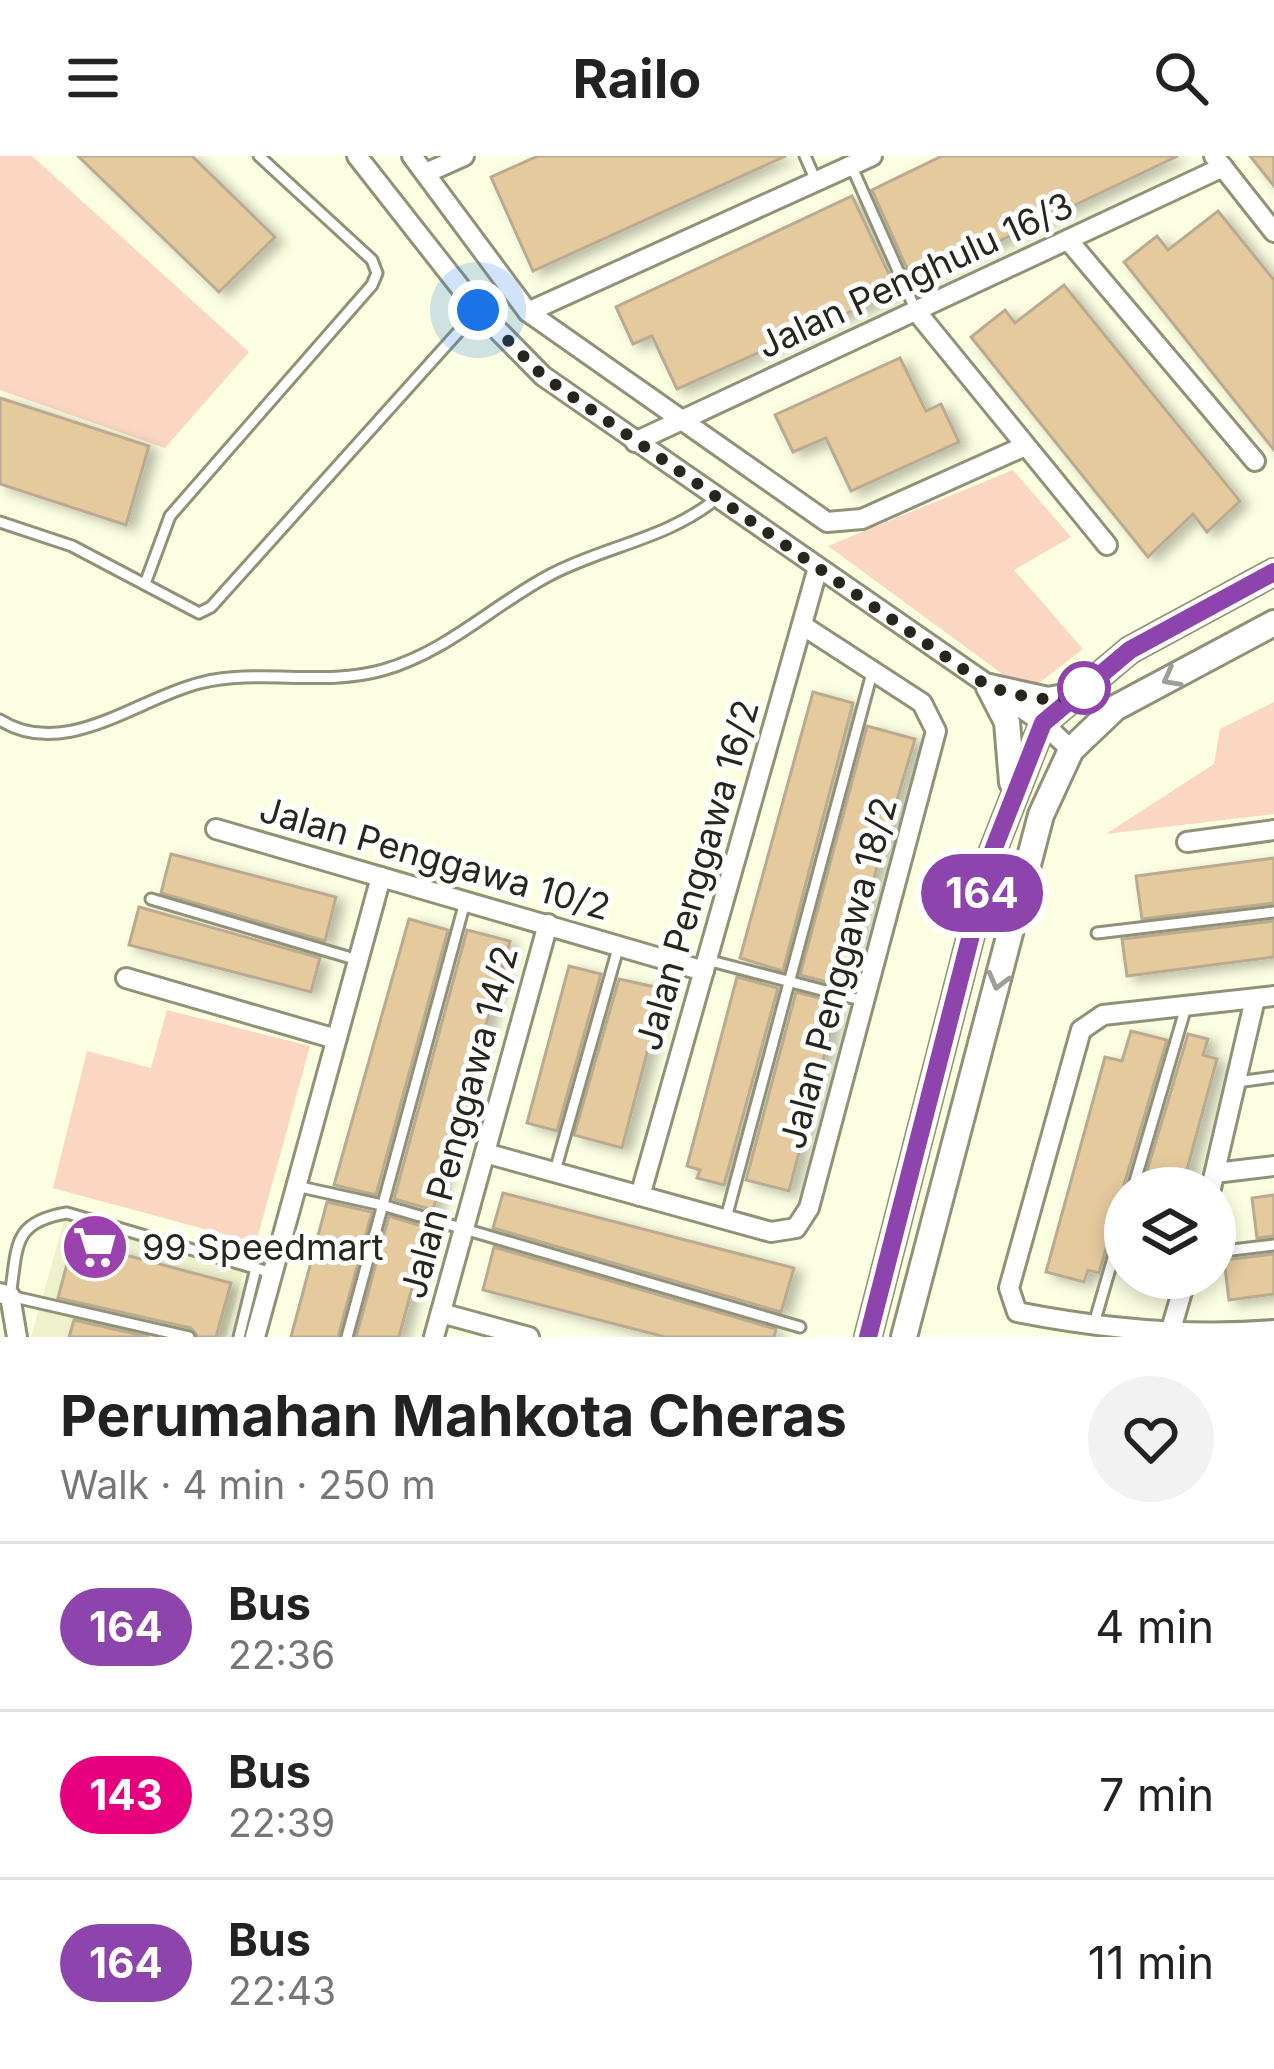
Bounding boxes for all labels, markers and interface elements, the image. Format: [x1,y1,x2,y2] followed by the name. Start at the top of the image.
[60,45,126,111] icon: menu
[1148,45,1214,111] icon: search
[573,46,701,111] text: Railo
[750,183,1080,367] street label: Jalan Penghulu 16/3
[448,280,508,340] your location
[1059,663,1109,713] unlabelled marker
[1162,664,1183,687] one-way arrow
[626,695,768,1055] street label: Jalan Penggawa 16/2
[255,787,615,929] street label: Jalan Penggawa 10/2
[770,792,906,1154] street label: Jalan Penggawa 18/2
[913,854,1051,932] line badge: 164
[945,867,1019,918] text: 164
[391,941,527,1303] street label: Jalan Penggawa 14/2
[987,970,1012,990] one-way arrow
[1104,1167,1236,1299] map controls
[1104,1167,1236,1299] button: layers
[60,1212,130,1282] supermarket icon: 99 Speedmart
[142,1225,384,1269] place label: 99 Speedmart
[1088,1376,1214,1502] button: heart
[60,1381,847,1450] text: Perumahan Mahkota Cheras
[60,1461,436,1508] text: Walk · 4 min · 250 m
[228,1576,311,1631] text: Bus
[1095,1599,1214,1654] text: 4 min
[89,1601,163,1652] text: 164
[228,1631,335,1678] text: 22:36
[228,1744,311,1799] text: Bus
[1099,1767,1214,1822] text: 7 min
[89,1769,163,1820] text: 143
[228,1799,335,1846] text: 22:39
[228,1912,311,1967] text: Bus
[1088,1935,1214,1990] text: 11 min
[89,1937,163,1988] text: 164
[228,1967,336,2014] text: 22:43

